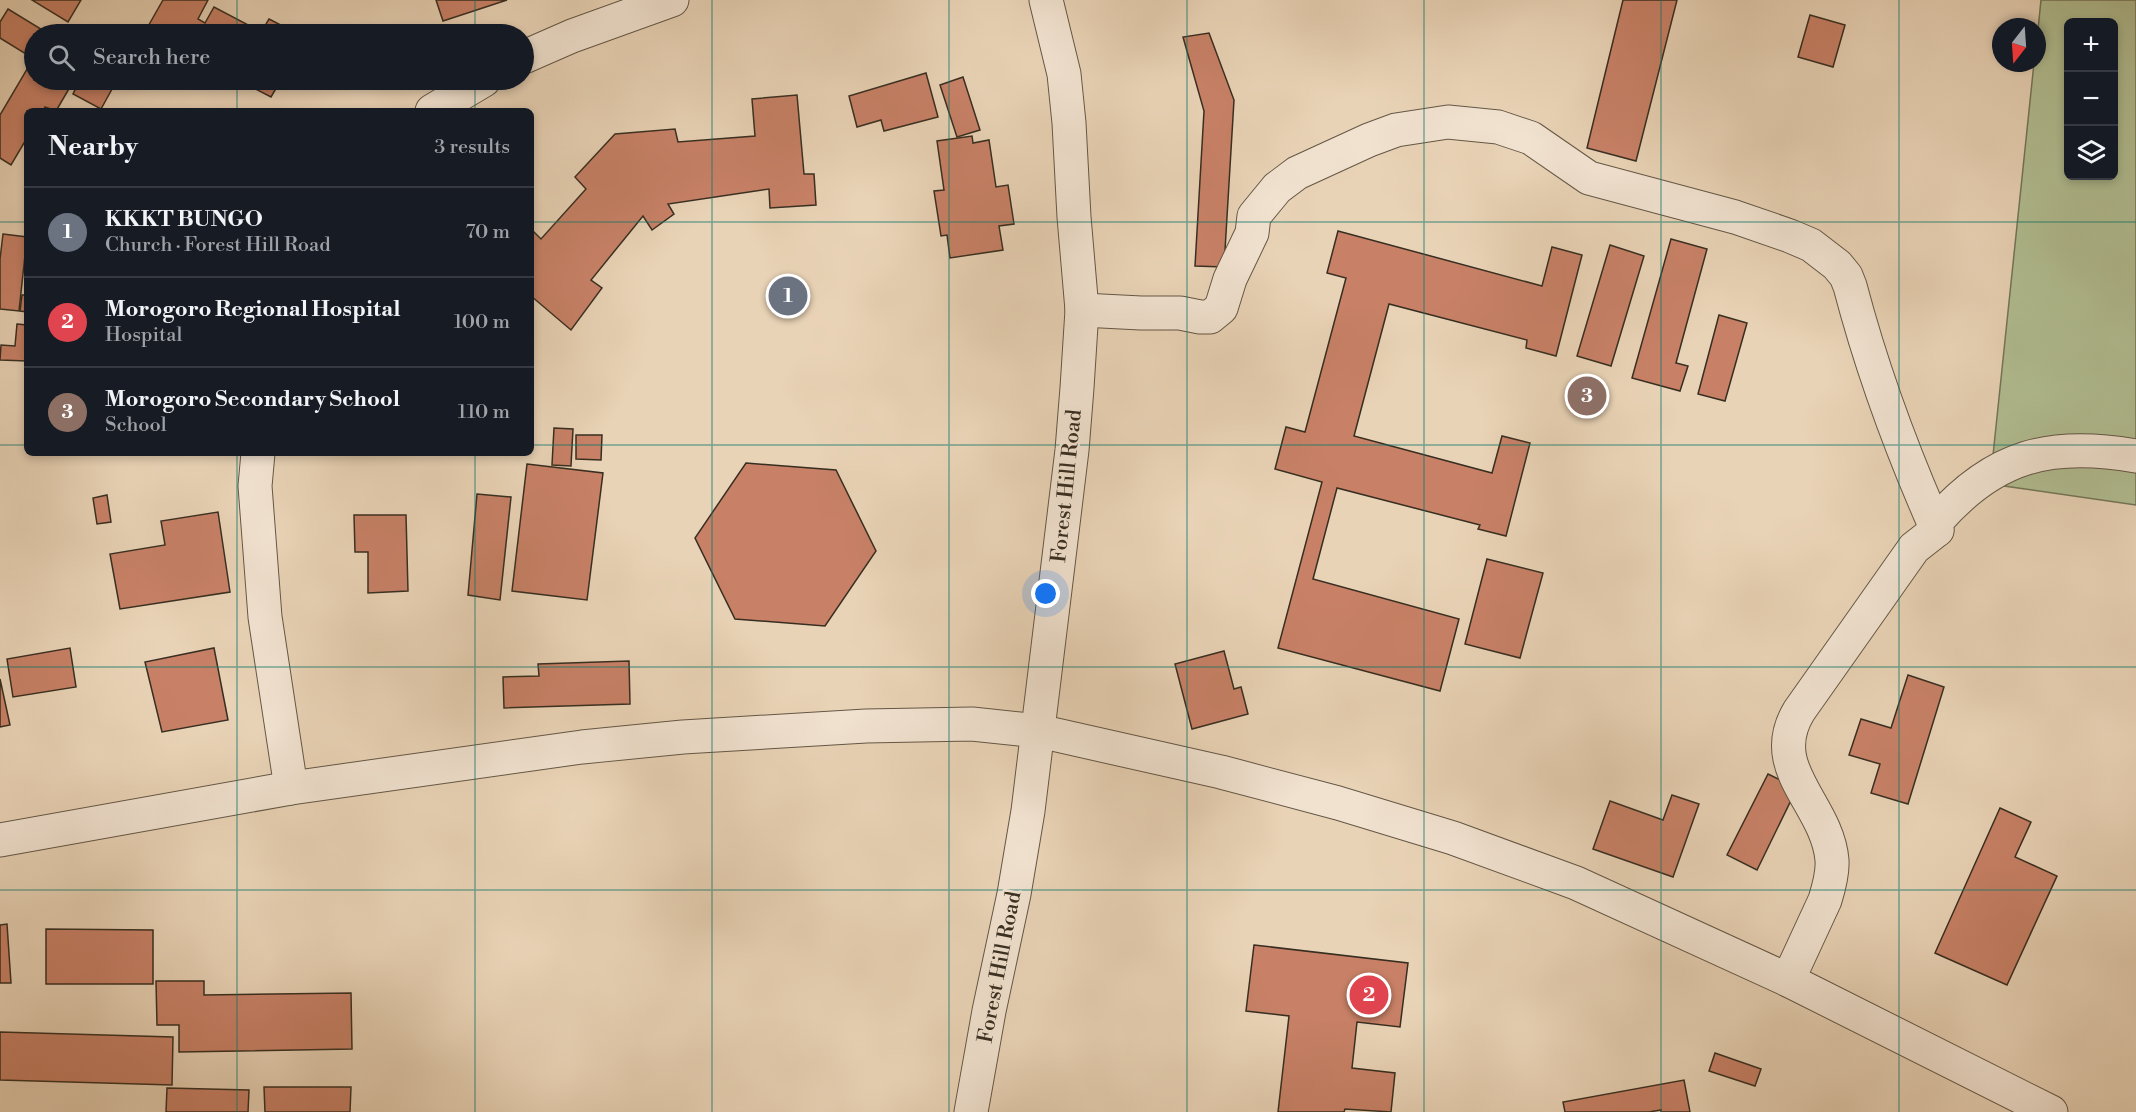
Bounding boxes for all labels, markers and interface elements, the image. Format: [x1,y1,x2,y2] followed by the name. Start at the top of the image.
[1992,18,2046,72] north arrow
[2064,18,2118,180] map controls
[2064,18,2118,72] button: +
[24,24,534,90] search box
[45,41,78,74] icon: search
[93,44,210,71] text: Search here
[2064,72,2118,126] button: −
[2064,126,2118,180] button: layers
[48,131,138,163] text: Nearby
[434,135,510,160] text: 3 results
[105,206,263,233] text: KKKT BUNGO
[63,220,72,245] text: 1
[466,220,510,245] text: 70 m
[105,233,331,258] text: Church · Forest Hill Road
[768,274,808,318] pin: 1
[105,296,401,323] text: Morogoro Regional Hospital
[61,310,74,335] text: 2
[454,310,510,335] text: 100 m
[105,323,182,348] text: Hospital
[1568,374,1606,418] pin: 3
[105,386,400,413] text: Morogoro Secondary School
[61,400,74,425] text: 3
[458,400,510,425] text: 110 m
[1046,408,1088,564] street label: Forest Hill Road
[105,413,167,438] text: School
[1031,579,1060,608] your location
[973,889,1027,1045] street label: Forest Hill Road
[1350,972,1388,1018] pin: 2

